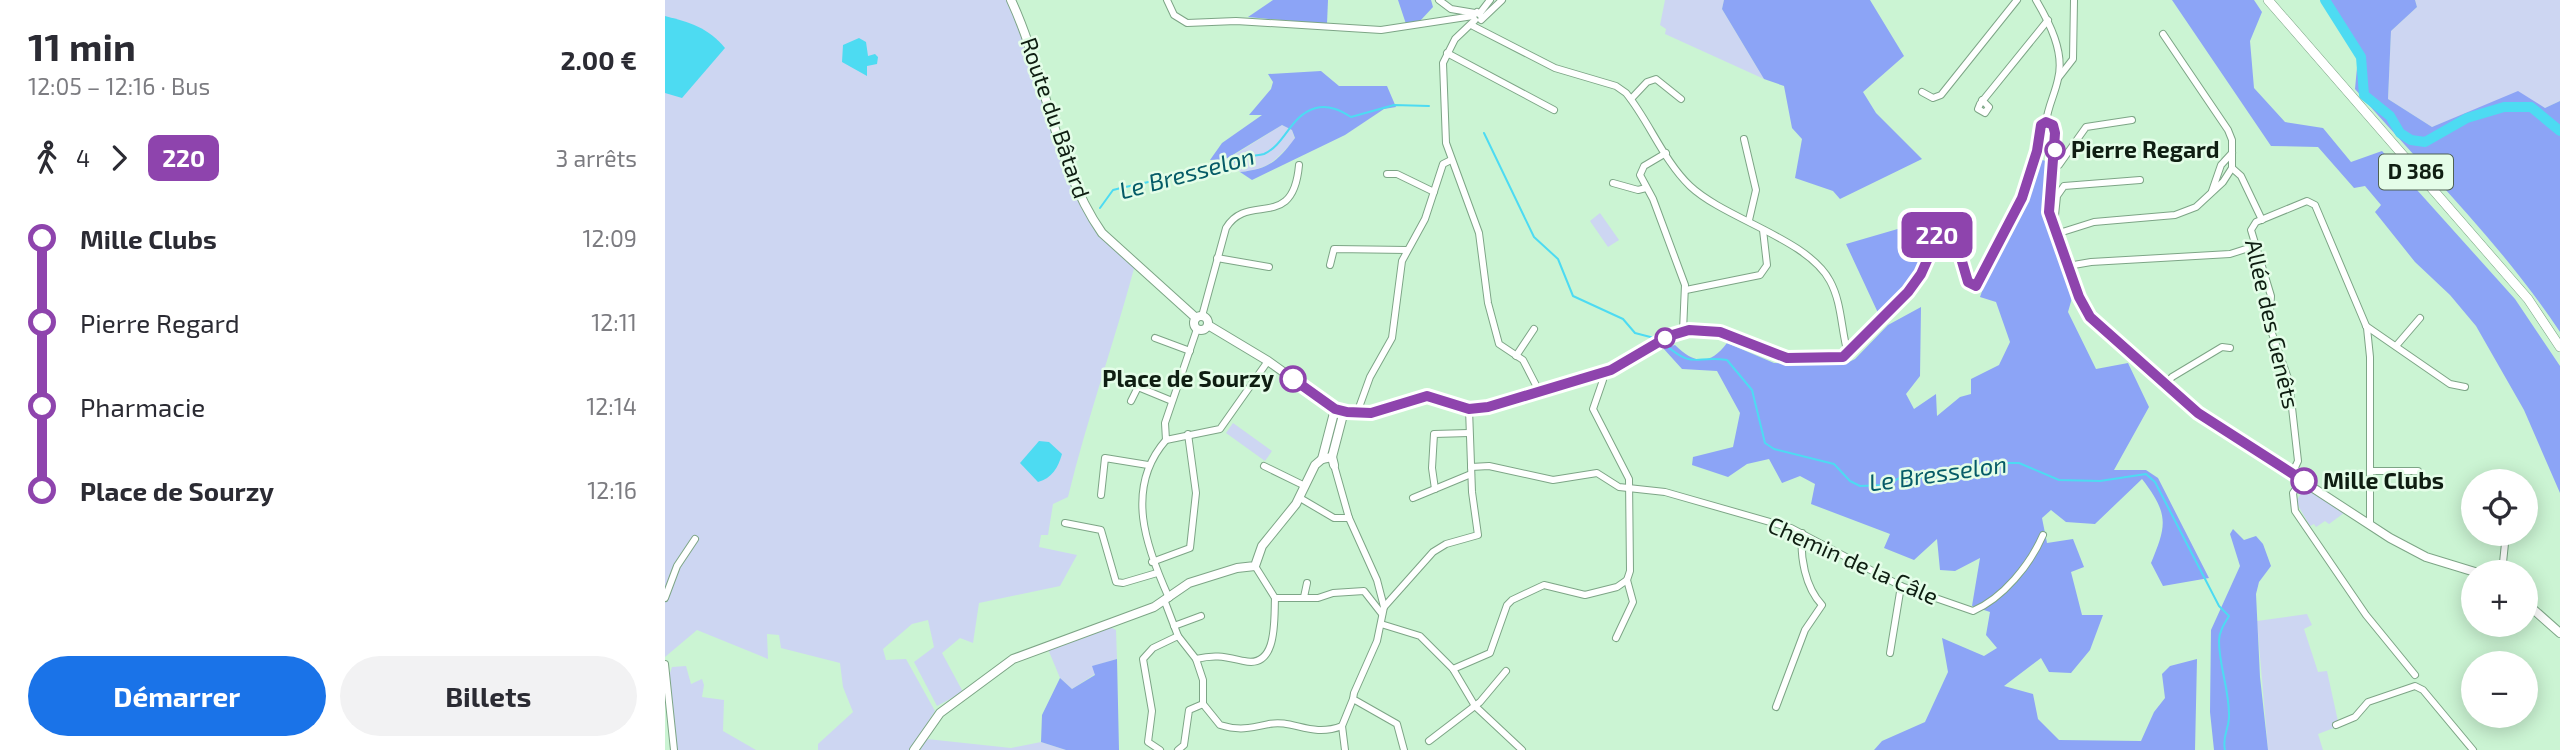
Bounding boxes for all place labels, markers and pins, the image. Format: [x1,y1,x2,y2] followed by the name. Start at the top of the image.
[2071,135,2219,163] place label: Pierre Regard
[2045,140,2065,160] marker: Pierre Regard
[1655,328,1675,348] unlabelled marker
[1102,364,1274,392] place label: Place de Sourzy
[1280,366,1306,392] marker: Place de Sourzy
[2323,466,2444,494] place label: Mille Clubs
[2291,468,2317,494] marker: Mille Clubs

